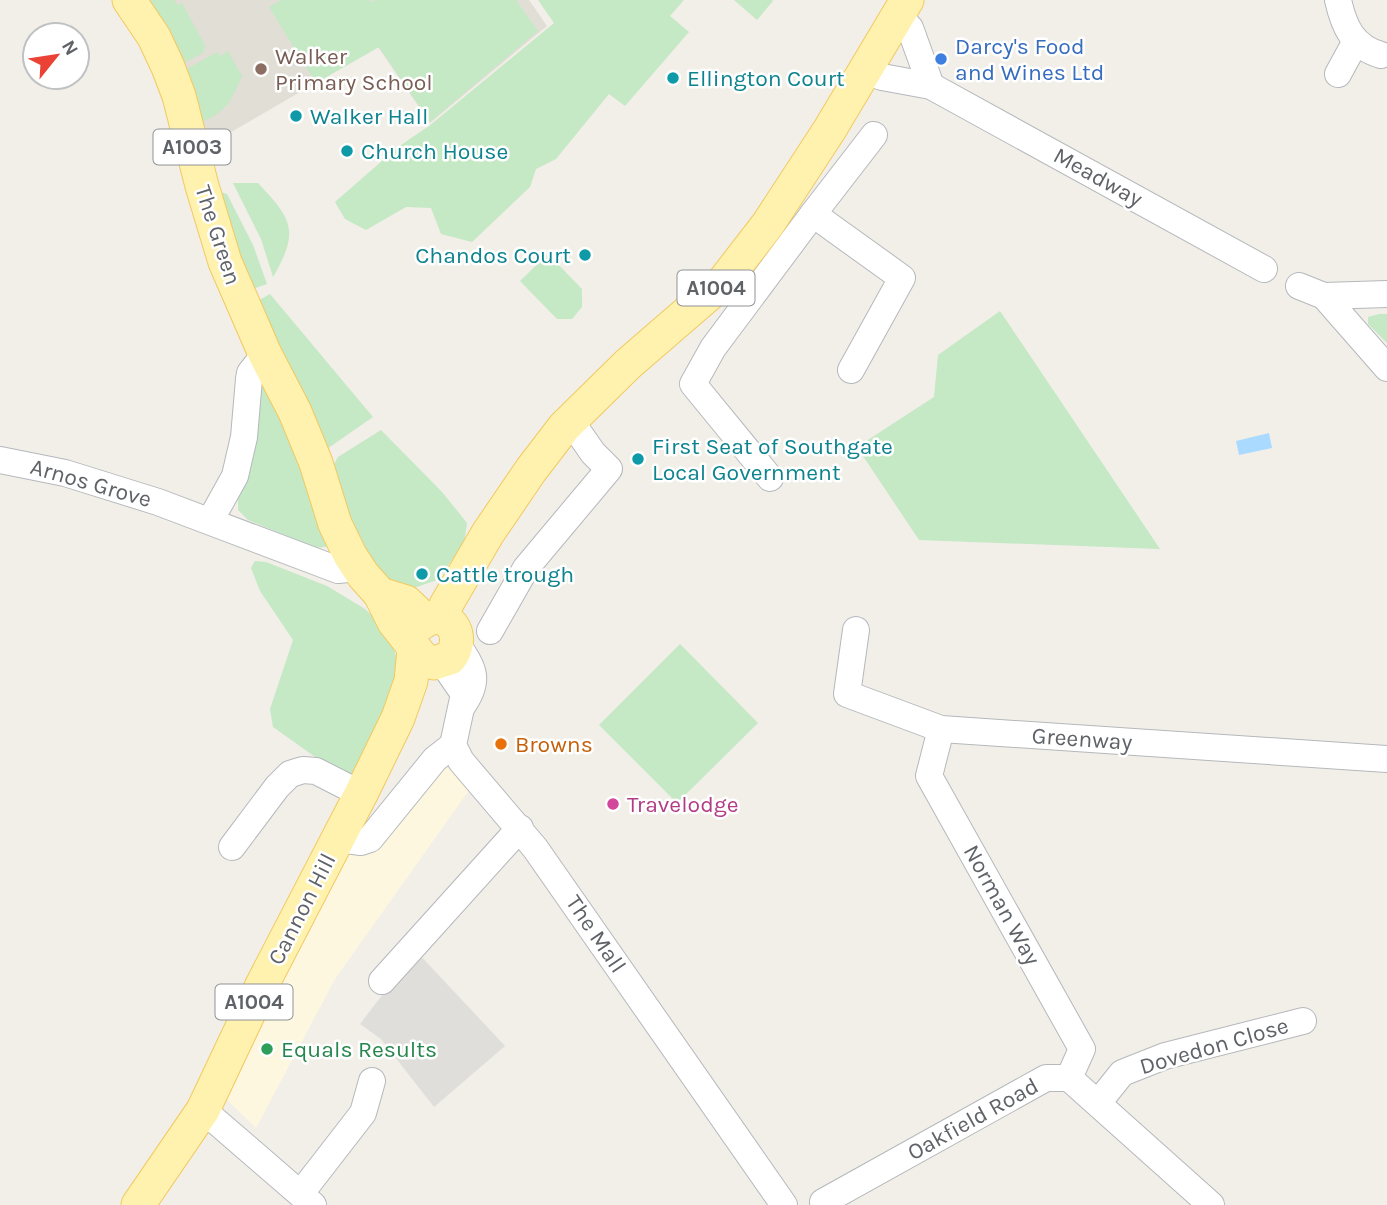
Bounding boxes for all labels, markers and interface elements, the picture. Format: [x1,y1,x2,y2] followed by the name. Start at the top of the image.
[21,21,91,91] north arrow
[955,33,1104,86] place label: Darcy's Food and Wines Ltd
[57,37,83,59] text: N
[275,43,433,96] place label: Walker Primary School
[933,51,949,67] marker: Darcy's Food and Wines Ltd
[253,61,269,77] marker: Walker Primary School
[687,65,845,92] place label: Ellington Court
[665,70,681,86] marker: Ellington Court
[310,103,428,130] place label: Walker Hall
[288,108,304,124] marker: Walker Hall
[154,130,230,164] road number: A1003
[361,138,508,165] place label: Church House
[1049,142,1147,213] street label: Meadway
[339,143,355,159] marker: Church House
[189,182,247,288] street label: The Green
[415,242,571,269] place label: Chandos Court
[577,247,593,263] marker: Chandos Court
[678,270,754,306] road number: A1004
[652,433,893,486] place label: First Seat of Southgate Local Government
[630,451,646,467] marker: First Seat of Southgate Local Government
[27,453,155,513] street label: Arnos Grove
[436,561,574,588] place label: Cattle trough
[414,566,430,582] marker: Cattle trough
[1031,722,1133,756] street label: Greenway
[515,731,593,758] place label: Browns
[493,736,509,752] marker: Browns
[627,791,739,818] place label: Travelodge
[605,796,621,812] marker: Travelodge
[958,840,1046,970] street label: Norman Way
[262,849,342,969] street label: Cannon Hill
[560,890,632,978] street label: The Mall
[216,984,292,1020] road number: A1004
[1136,1012,1292,1080] street label: Dovedon Close
[281,1036,437,1063] place label: Equals Results
[259,1041,275,1057] marker: Equals Results
[903,1072,1043,1166] street label: Oakfield Road

